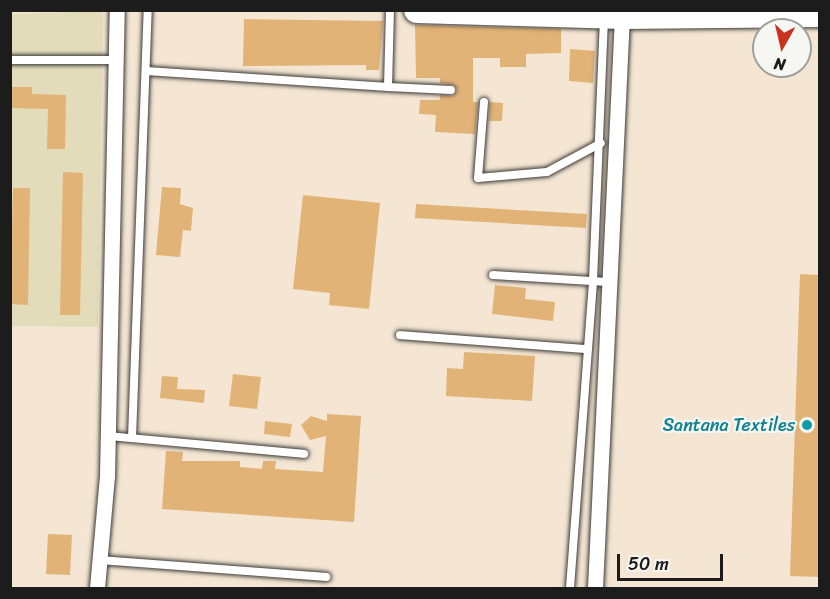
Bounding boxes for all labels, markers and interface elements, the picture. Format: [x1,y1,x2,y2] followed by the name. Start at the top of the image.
[752,18,812,78] north arrow
[772,49,787,79] text: N
[663,414,795,436] place label: Santana Textiles
[800,418,814,432] marker: Santana Textiles
[620,542,726,580] scale bar
[628,548,669,580] text: 50 m

